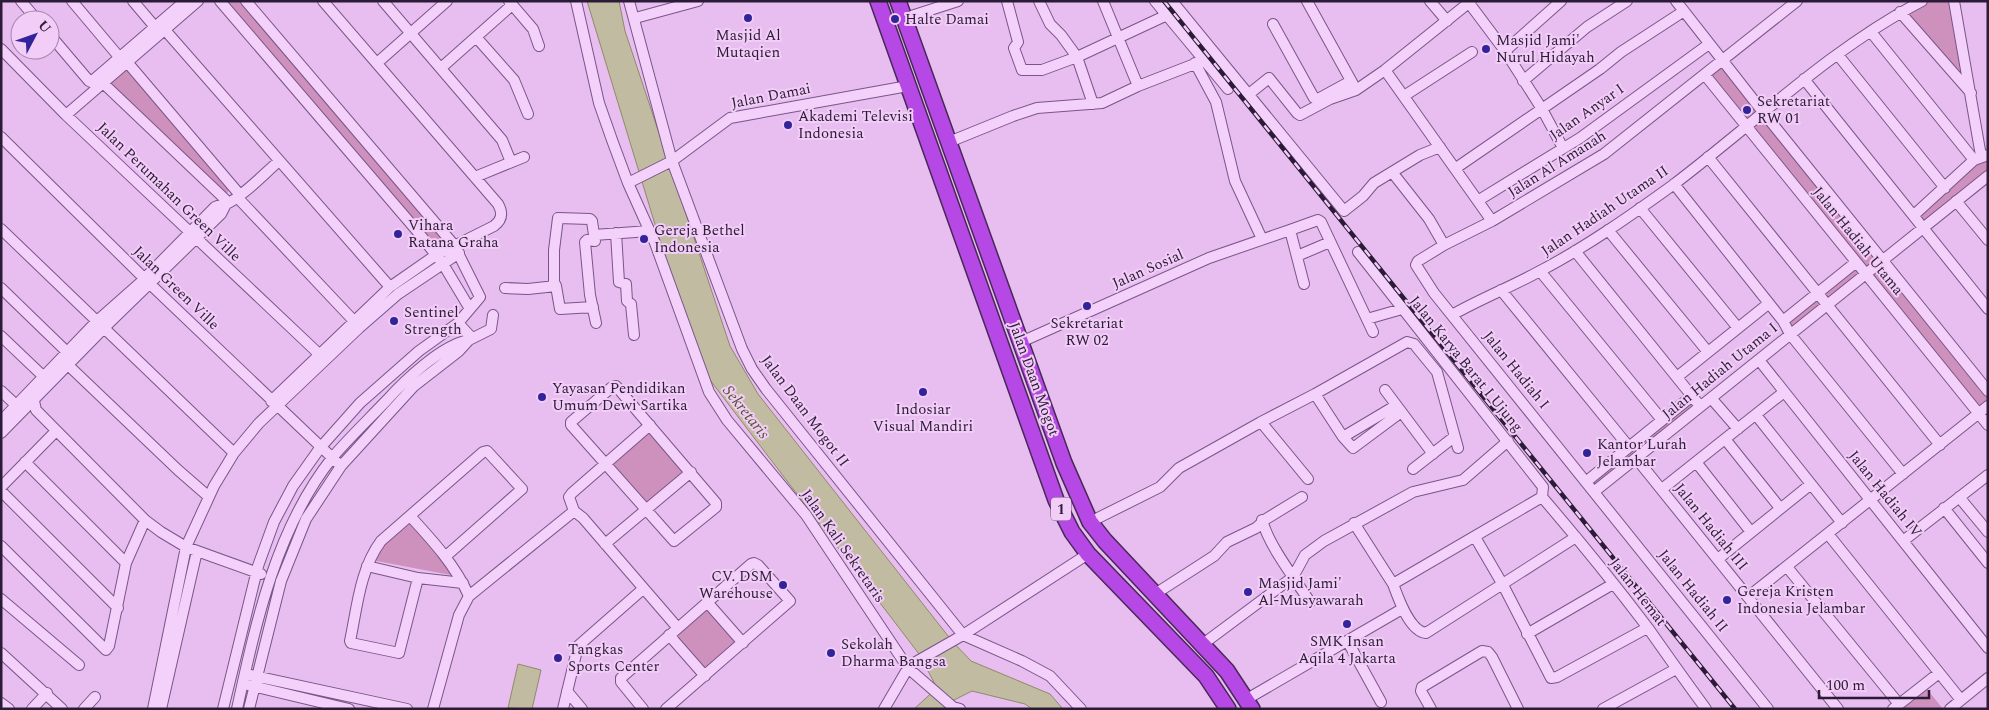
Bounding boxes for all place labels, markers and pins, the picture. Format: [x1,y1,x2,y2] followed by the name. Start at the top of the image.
[905,8,989,31] place label: Halte Damai
[742,12,754,24] marker: Masjid Al Mutaqien
[889,13,901,25] marker: Halte Damai
[715,24,781,64] place label: Masjid Al Mutaqien
[1496,29,1595,69] place label: Masjid Jami' Nurul Hidayah
[1480,43,1492,55] marker: Masjid Jami' Nurul Hidayah
[1757,90,1830,130] place label: Sekretariat RW 01
[1741,104,1753,116] marker: Sekretariat RW 01
[798,105,913,145] place label: Akademi Televisi Indonesia
[782,119,794,131] marker: Akademi Televisi Indonesia
[408,214,499,254] place label: Vihara Ratana Graha
[654,219,745,259] place label: Gereja Bethel Indonesia
[392,228,404,240] marker: Vihara Ratana Graha
[638,233,650,245] marker: Gereja Bethel Indonesia
[1081,300,1093,312] marker: Sekretariat RW 02
[404,301,462,341] place label: Sentinel Strength
[1050,312,1124,352] place label: Sekretariat RW 02
[388,315,400,327] marker: Sentinel Strength
[552,377,688,417] place label: Yayasan Pendidikan Umum Dewi Sartika
[917,386,929,398] marker: Indosiar Visual Mandiri
[536,391,548,403] marker: Yayasan Pendidikan Umum Dewi Sartika
[873,398,973,438] place label: Indosiar Visual Mandiri
[1597,433,1687,473] place label: Kantor Lurah Jelambar
[1581,447,1593,459] marker: Kantor Lurah Jelambar
[699,565,773,605] place label: CV. DSM Warehouse
[1258,572,1364,612] place label: Masjid Jami' Al-Musyawarah
[777,579,789,591] marker: CV. DSM Warehouse
[1737,580,1865,620] place label: Gereja Kristen Indonesia Jelambar
[1242,586,1254,598] marker: Masjid Jami' Al-Musyawarah
[1721,594,1733,606] marker: Gereja Kristen Indonesia Jelambar
[1341,618,1353,630] marker: SMK Insan Aqila 4 Jakarta
[1298,630,1396,670] place label: SMK Insan Aqila 4 Jakarta
[841,633,947,673] place label: Sekolah Dharma Bangsa
[568,638,660,678] place label: Tangkas Sports Center
[825,647,837,659] marker: Sekolah Dharma Bangsa
[552,652,564,664] marker: Tangkas Sports Center

